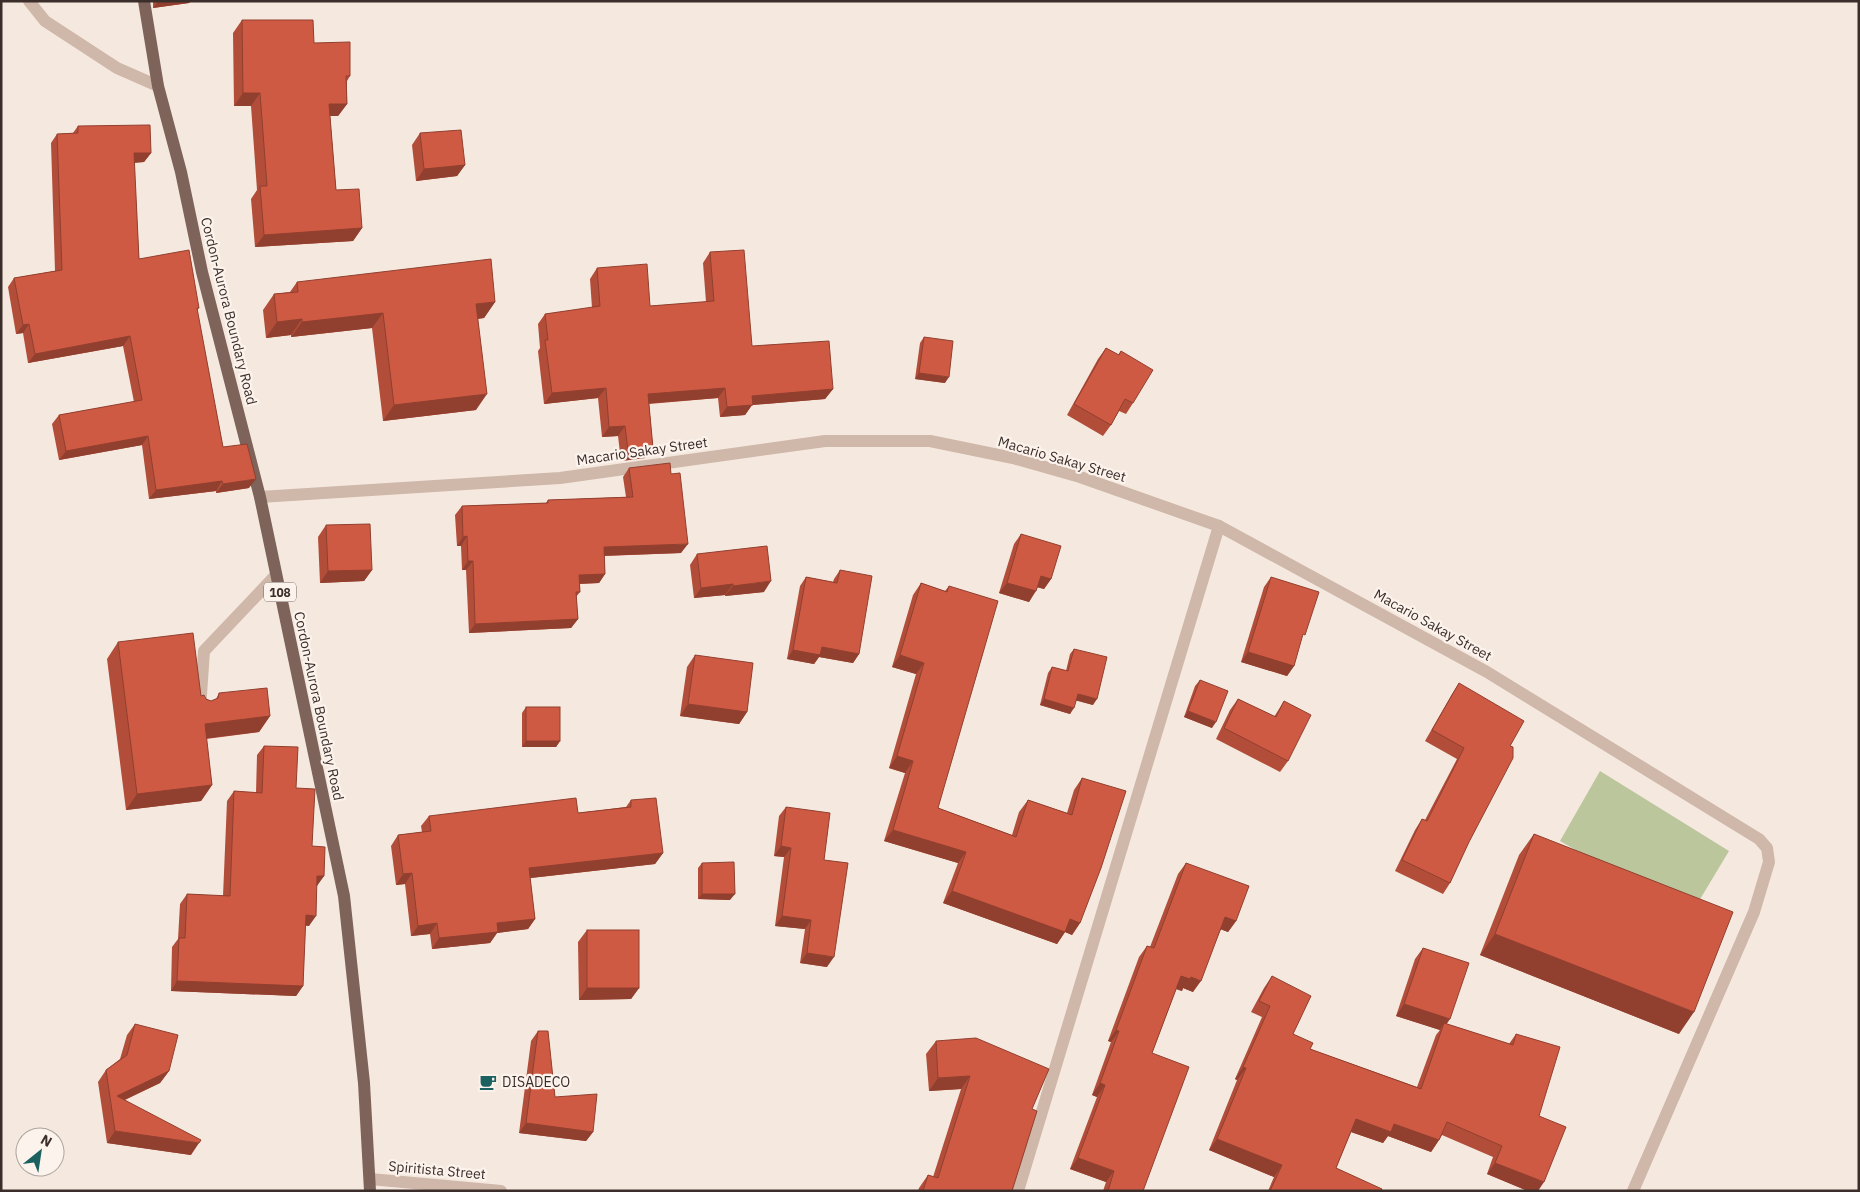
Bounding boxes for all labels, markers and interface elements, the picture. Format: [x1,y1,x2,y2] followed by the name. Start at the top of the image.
[197,215,261,407] street label: Cordon-Aurora Boundary Road
[996,432,1128,486] street label: Macario Sakay Street
[575,433,709,469] street label: Macario Sakay Street
[264,582,296,602] road number: 108
[1371,585,1495,665] street label: Macario Sakay Street
[290,610,348,802] street label: Cordon-Aurora Boundary Road
[478,1072,498,1092] cafe icon: DISADECO
[502,1073,570,1091] place label: DISADECO
[15,1127,65,1177] north arrow
[38,1130,55,1151] text: N
[388,1157,486,1183] street label: Spiritista Street

